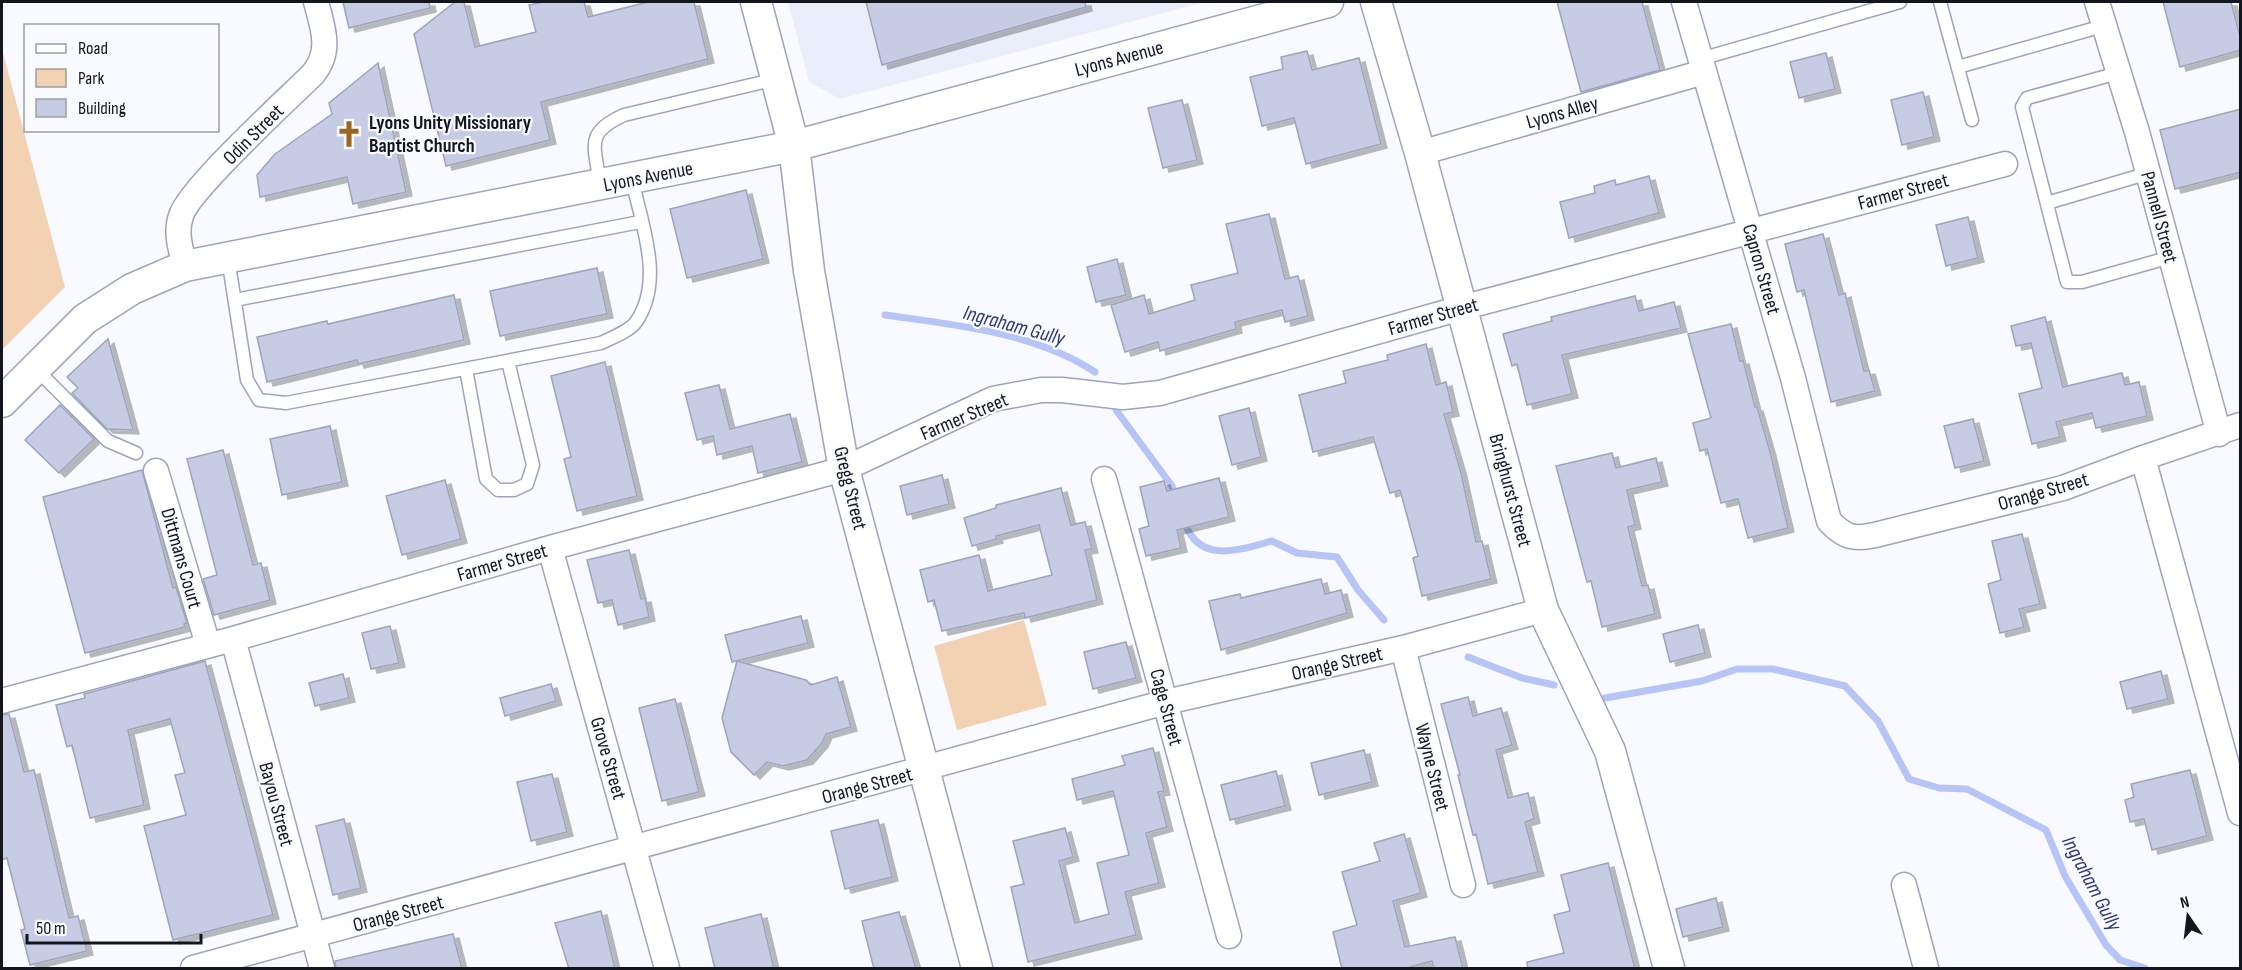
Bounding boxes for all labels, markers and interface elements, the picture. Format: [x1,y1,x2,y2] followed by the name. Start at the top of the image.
[24,24,219,132] legend
[1072,36,1166,82] street label: Lyons Avenue
[78,38,108,59] text: Road
[78,68,104,89] text: Park
[1524,91,1601,135] street label: Lyons Alley
[78,98,126,119] text: Building
[218,99,289,170] street label: Odin Street
[369,111,532,158] place label: Lyons Unity Missionary Baptist Church
[334,119,364,149] church icon: Lyons Unity Missionary Baptist Church
[601,157,695,197] street label: Lyons Avenue
[1855,168,1951,216] street label: Farmer Street
[2135,169,2183,266] street label: Pannell Street
[1737,221,1785,317] street label: Capron Street
[1385,293,1481,341] street label: Farmer Street
[960,300,1068,351] water label: Ingraham Gully
[917,388,1012,446] street label: Farmer Street
[1483,431,1537,549] street label: Bringhurst Street
[828,444,872,532] street label: Gregg Street
[1995,468,2091,516] street label: Orange Street
[155,505,207,611] street label: Dittmans Court
[454,539,550,587] street label: Farmer Street
[1289,642,1385,686] street label: Orange Street
[1144,666,1188,748] street label: Cage Street
[585,714,631,802] street label: Grove Street
[1410,721,1455,814] street label: Wayne Street
[253,760,299,849] street label: Bayou Street
[819,762,915,810] street label: Orange Street
[2056,831,2127,936] water label: Ingraham Gully
[2158,886,2218,946] north arrow
[350,890,446,938] street label: Orange Street
[2178,893,2191,913] text: N
[27,907,201,945] scale bar
[36,918,66,939] text: 50 m

